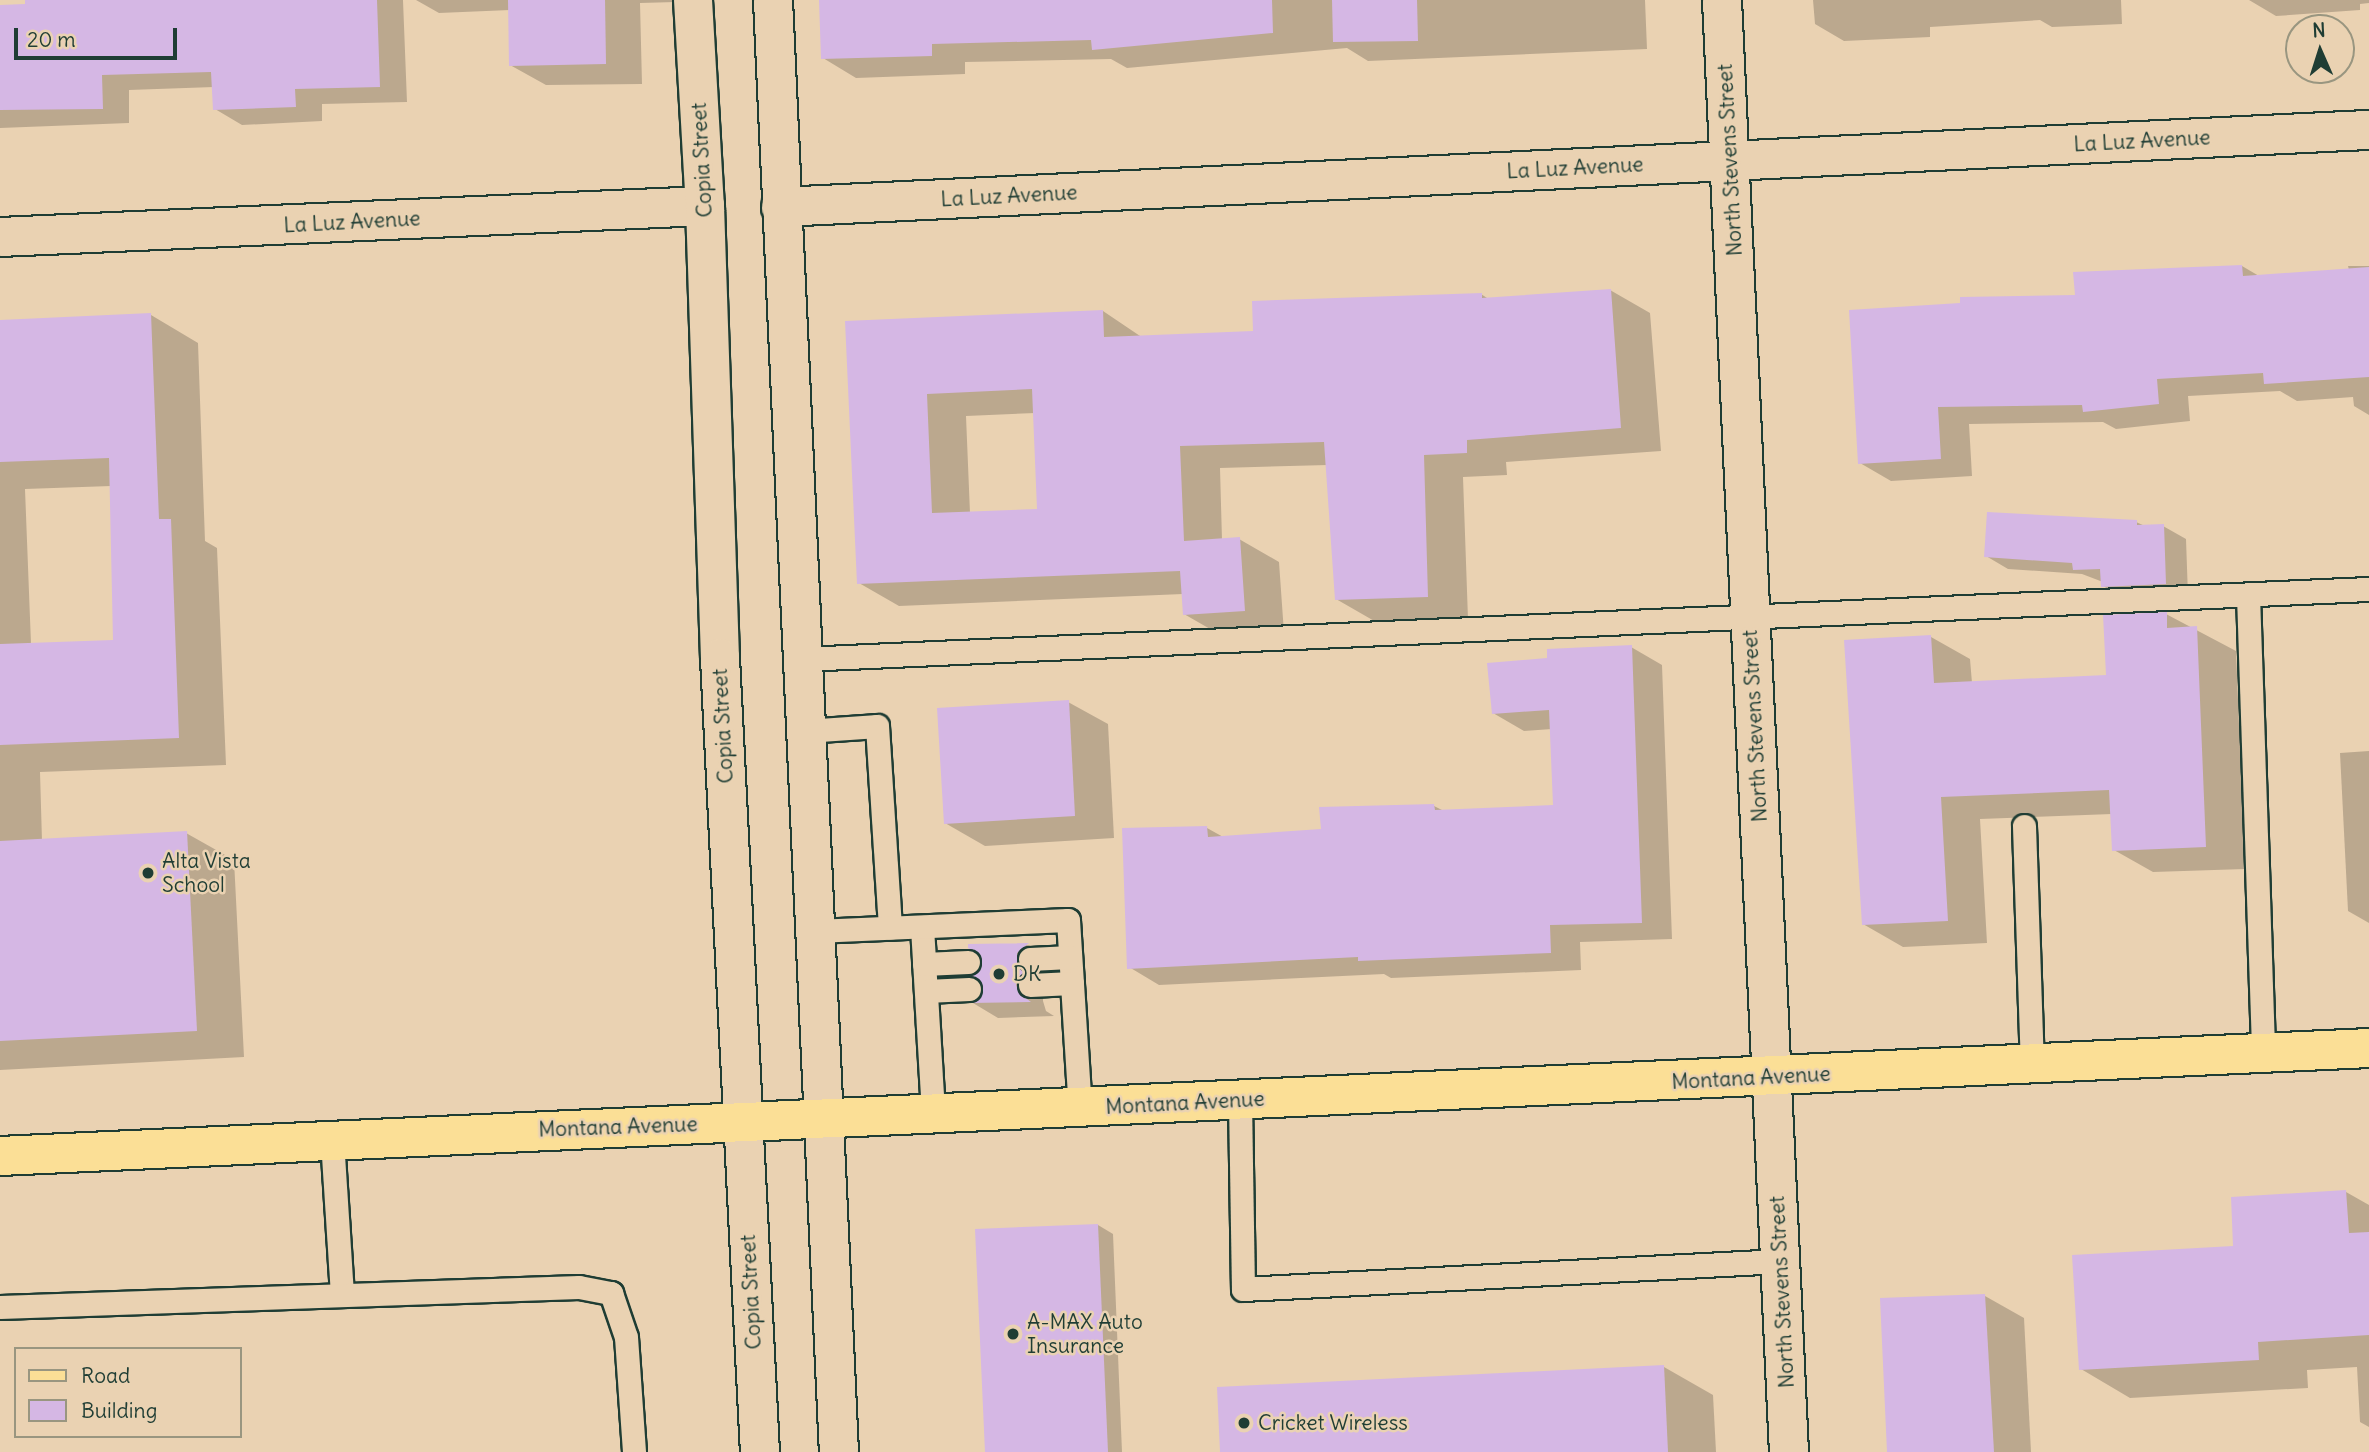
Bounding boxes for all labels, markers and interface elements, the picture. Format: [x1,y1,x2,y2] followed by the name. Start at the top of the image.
[18,14,180,58] scale bar
[2285,14,2355,84] north arrow
[2312,18,2326,42] text: N
[27,26,76,53] text: 20 m
[1712,63,1748,257] street label: North Stevens Street
[686,102,718,218] street label: Copia Street
[2073,125,2211,157] street label: La Luz Avenue
[1506,152,1644,184] street label: La Luz Avenue
[940,180,1078,212] street label: La Luz Avenue
[283,206,421,238] street label: La Luz Avenue
[1737,629,1773,823] street label: North Stevens Street
[707,668,739,784] street label: Copia Street
[162,848,251,898] place label: Alta Vista School
[140,865,156,881] marker: Alta Vista School
[1013,961,1041,987] place label: DK
[991,966,1007,982] marker: DK
[1671,1061,1831,1095] street label: Montana Avenue
[1105,1086,1265,1120] street label: Montana Avenue
[538,1112,698,1142] street label: Montana Avenue
[1764,1195,1800,1389] street label: North Stevens Street
[735,1234,767,1350] street label: Copia Street
[1027,1309,1143,1359] place label: A-MAX Auto Insurance
[1005,1326,1021,1342] marker: A-MAX Auto Insurance
[14,1347,242,1438] legend
[81,1362,130,1389] text: Road
[81,1397,157,1424] text: Building
[1258,1410,1408,1436] place label: Cricket Wireless
[1236,1415,1252,1431] marker: Cricket Wireless

